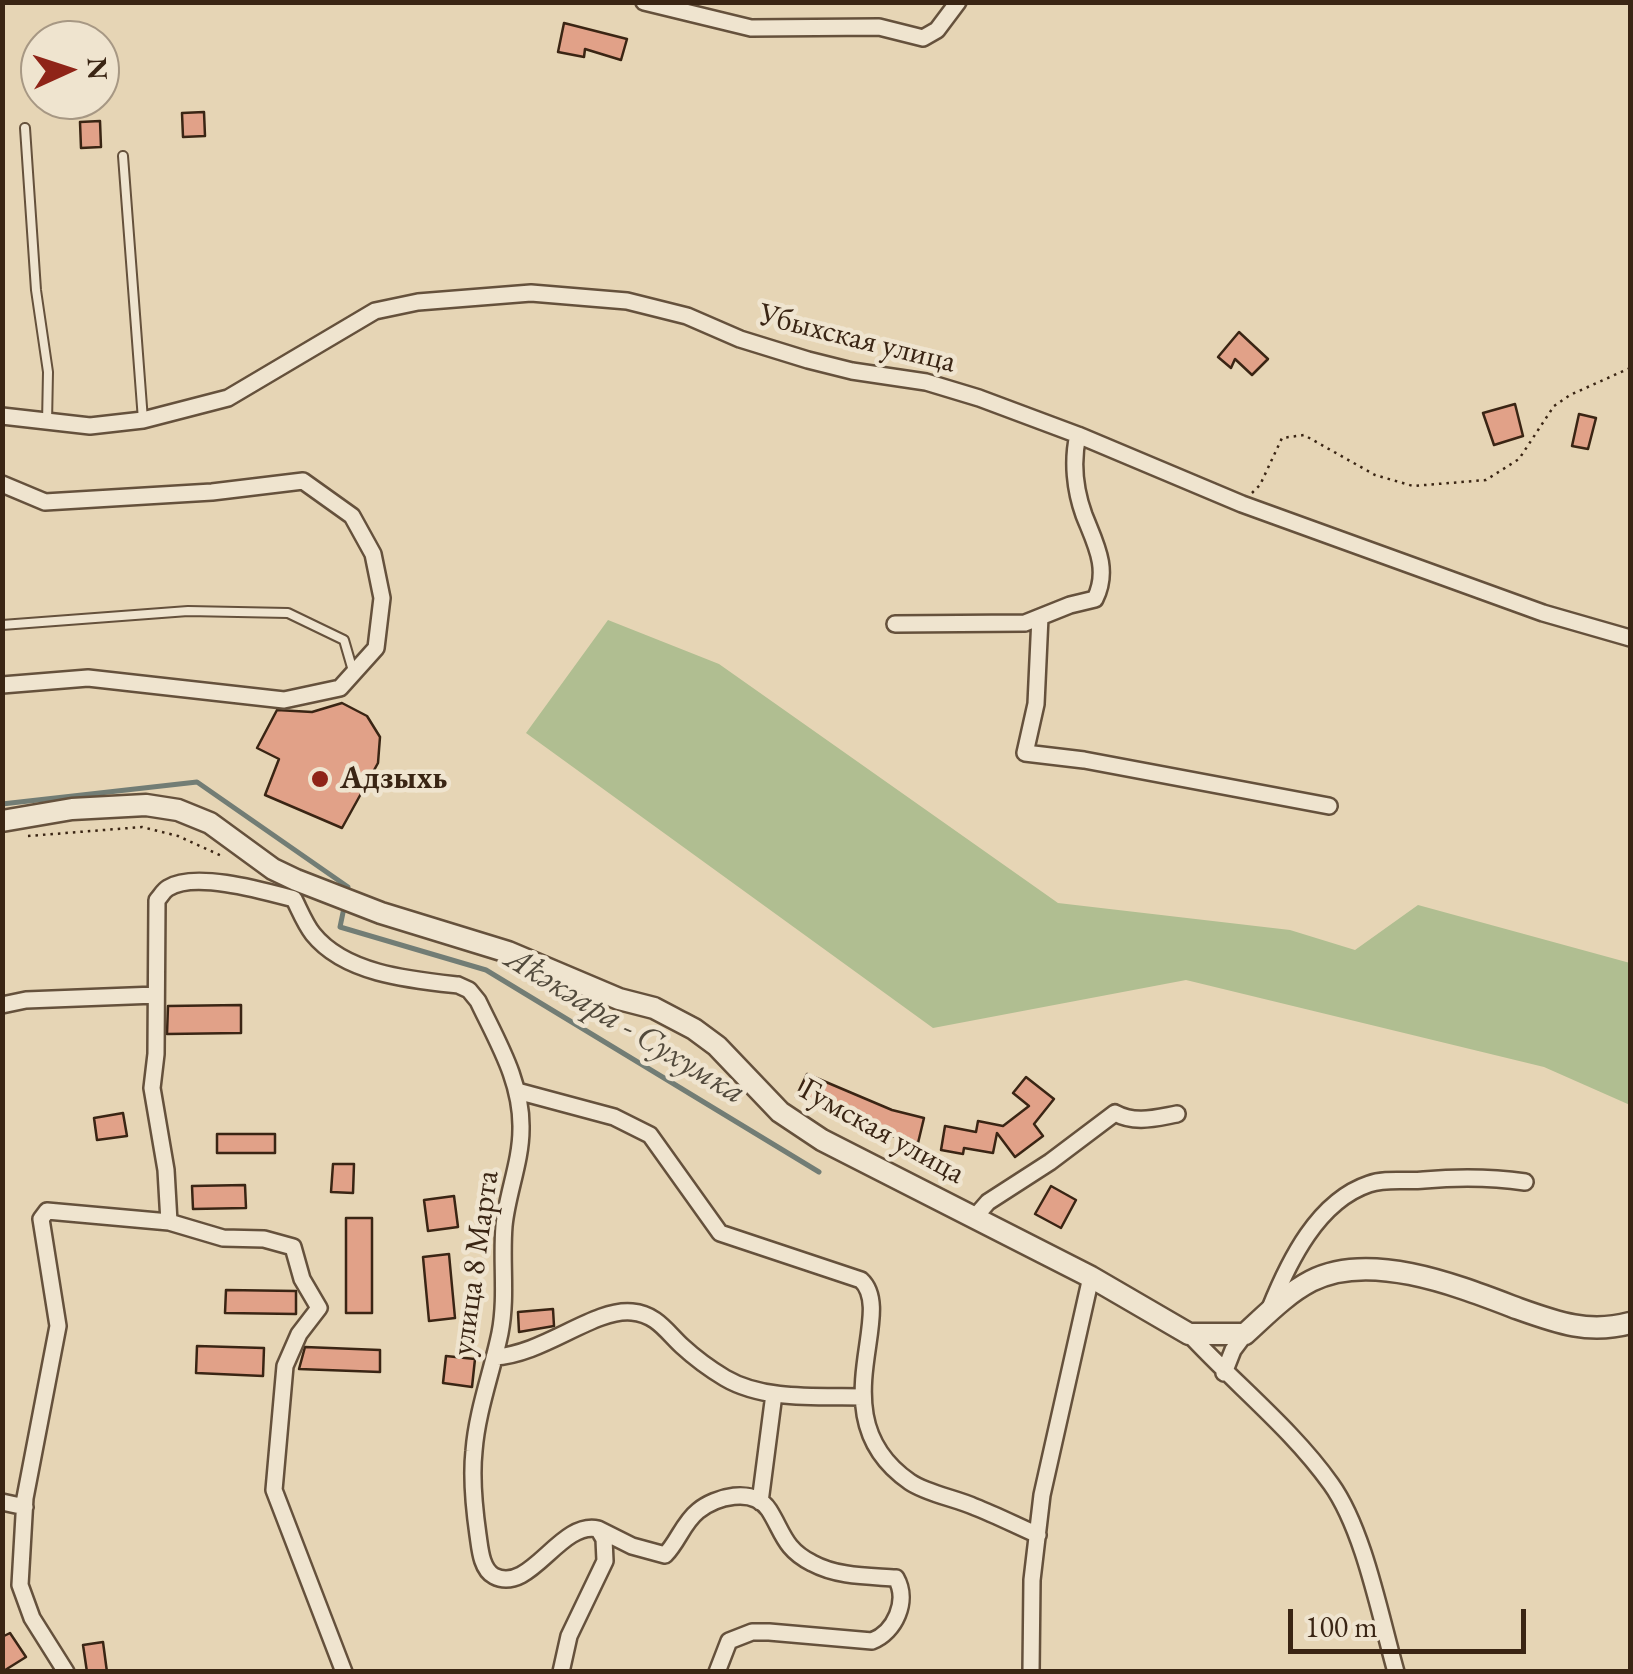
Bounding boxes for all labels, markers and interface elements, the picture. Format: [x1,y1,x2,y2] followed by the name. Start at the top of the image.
[20,20,120,120] north arrow
[79,56,117,81] text: N
[754,296,960,382] street label: Убыхская улица
[340,760,448,798] place label: Адзыхь
[309,768,331,790] marker: Адзыхь
[497,938,753,1114] water label: Аҟәкәара - Сухумка
[793,1071,971,1193] street label: Гумская улица
[444,1168,508,1358] street label: улица 8 Марта
[1293,1589,1530,1651] scale bar
[1305,1607,1378,1646] text: 100 m

